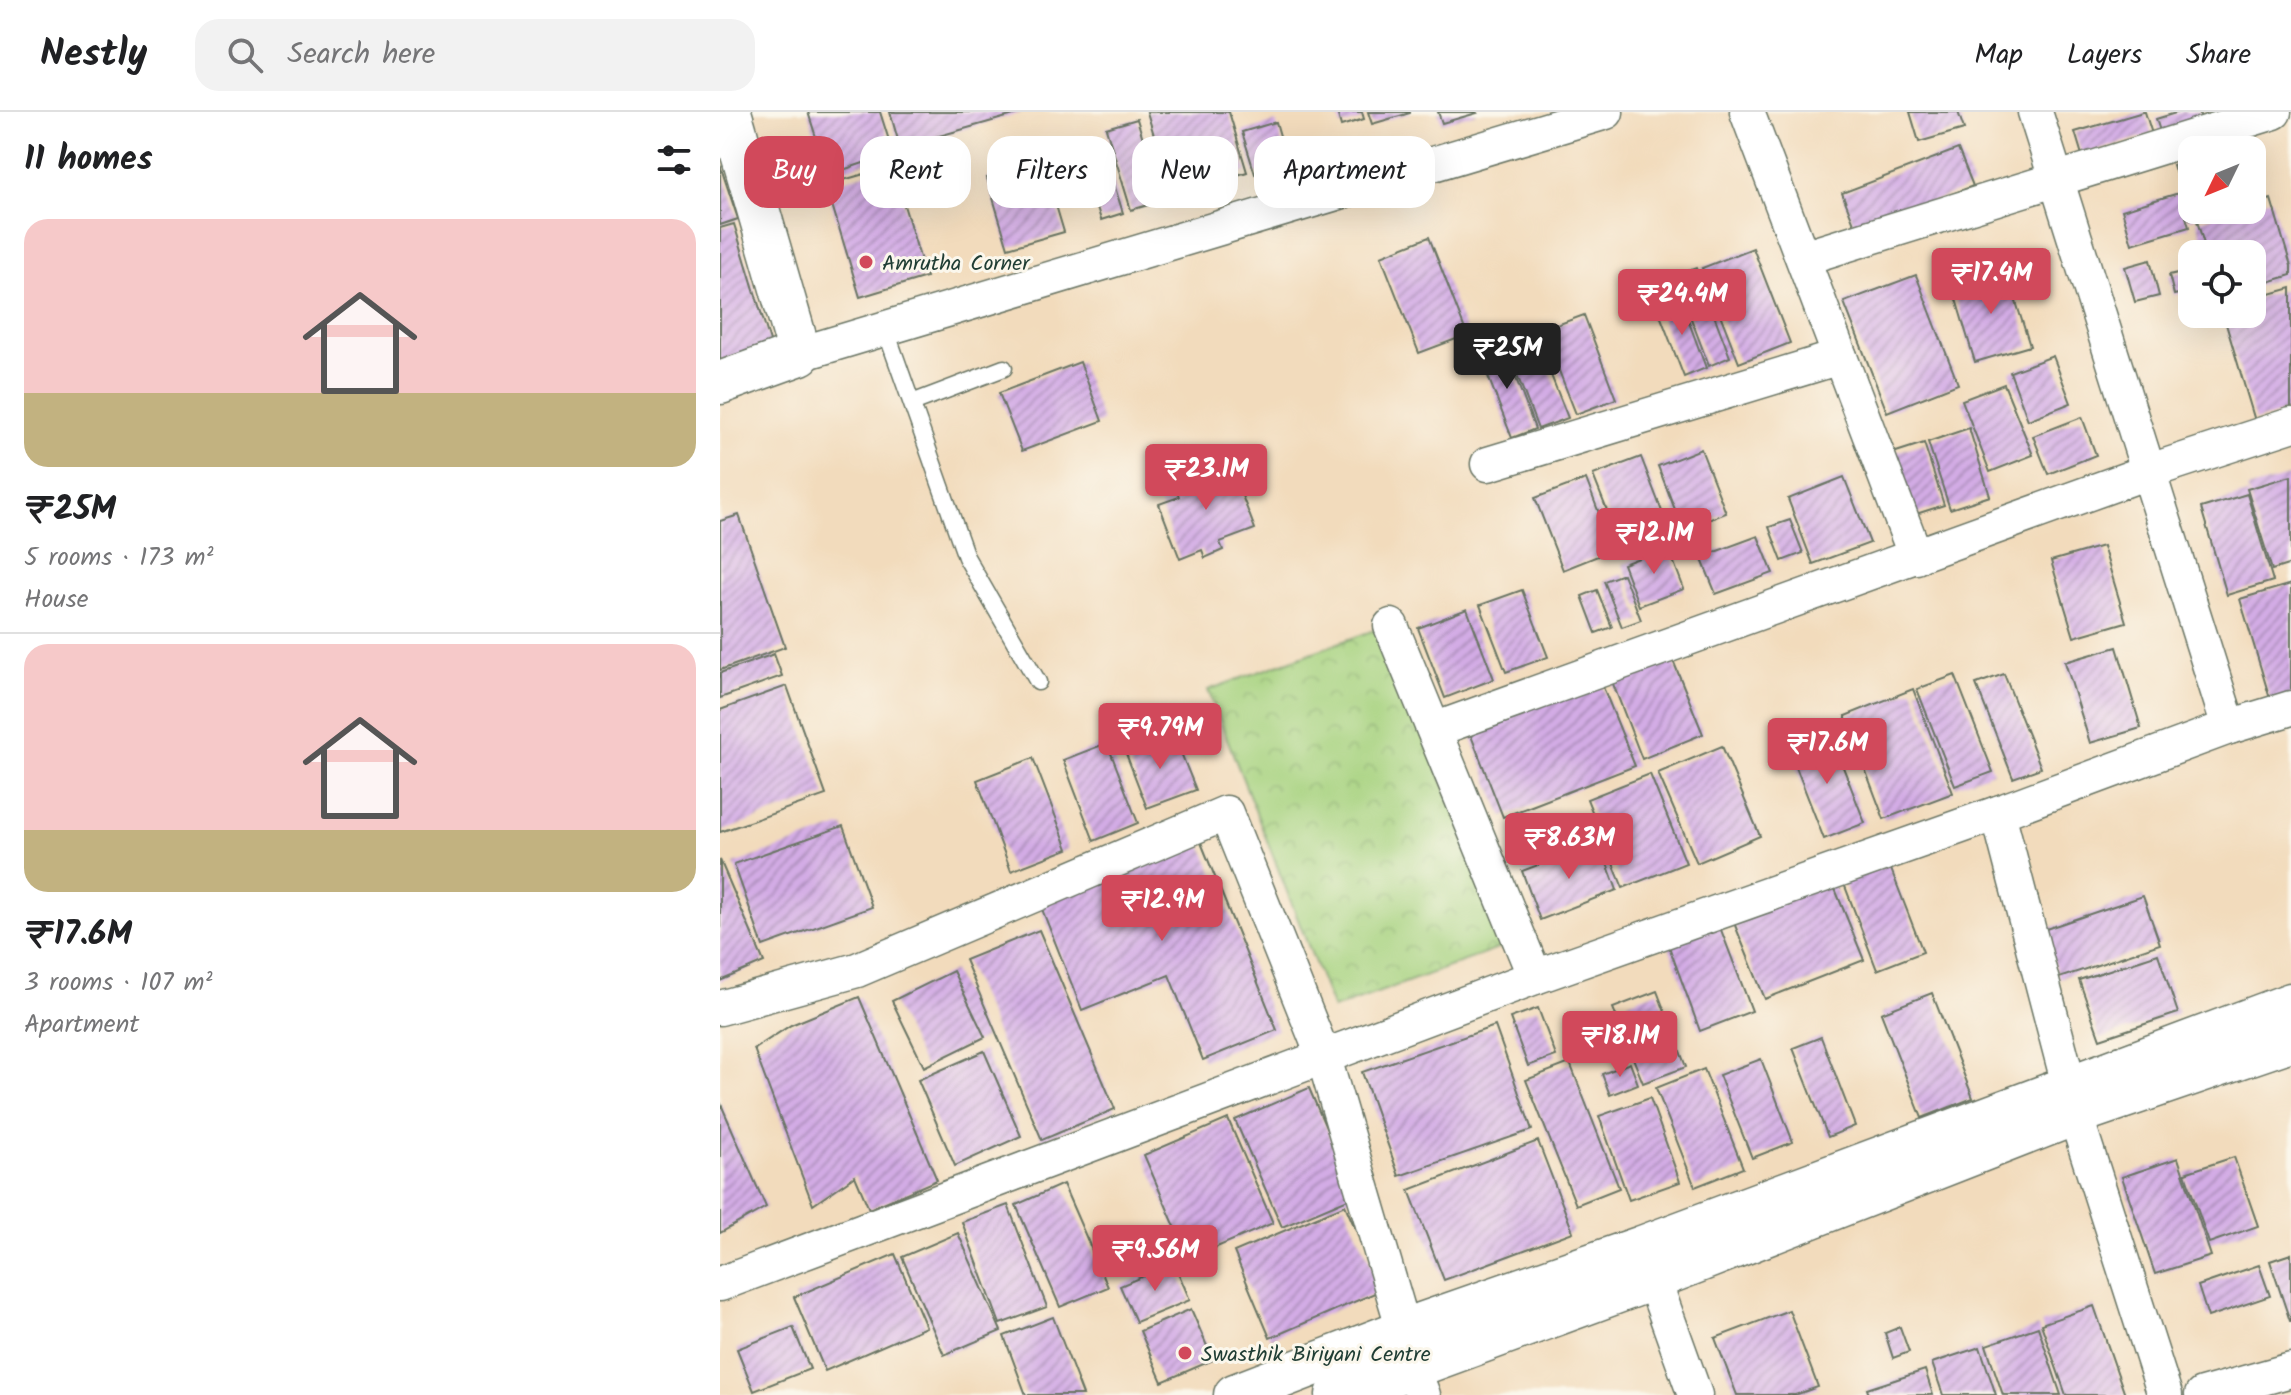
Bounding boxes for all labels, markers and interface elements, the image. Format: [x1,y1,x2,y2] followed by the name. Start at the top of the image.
[195,19,755,91] search box
[40,25,147,85] text: Nestly
[287,31,435,79] text: Search here
[223,33,267,77] icon: search
[1974,33,2023,78] text: Map
[2067,33,2142,78] text: Layers
[2186,33,2251,78] text: Share
[24,133,153,187] text: 11 homes
[744,136,844,208] chip: Buy
[860,136,971,208] chip: Rent
[987,136,1116,208] chip: Filters
[1132,136,1238,208] chip: New
[1254,136,1435,208] chip: Apartment
[2178,136,2266,224] north arrow
[2178,136,2266,328] map controls
[652,138,696,182] icon: filters
[2178,240,2266,328] button: locate
[882,247,1031,282] place label: Amrutha Corner
[1926,248,2056,316] pin: ₹17.4M
[857,253,875,271] marker: Amrutha Corner
[1950,253,2032,295] text: ₹17.4M
[1617,269,1747,337] pin: ₹24.4M
[288,271,432,415] icon: home
[1636,274,1728,316] text: ₹24.4M
[1460,323,1554,391] pin: ₹25M
[1472,328,1542,370] text: ₹25M
[1141,444,1271,512] pin: ₹23.1M
[1163,449,1249,491] text: ₹23.1M
[24,483,116,537] text: ₹25M
[1589,508,1719,576] pin: ₹12.1M
[1614,513,1694,555] text: ₹12.1M
[24,537,213,579] text: 5 rooms · 173 m²
[24,579,88,621] text: House
[288,696,432,840] icon: home
[1095,703,1225,771] pin: ₹9.79M
[1116,708,1204,750] text: ₹9.79M
[1762,718,1892,786] pin: ₹17.6M
[1786,723,1868,765] text: ₹17.6M
[1504,813,1634,881] pin: ₹8.63M
[1523,818,1615,860] text: ₹8.63M
[1097,875,1227,943] pin: ₹12.9M
[1120,880,1204,922] text: ₹12.9M
[24,908,132,962] text: ₹17.6M
[24,962,213,1004] text: 3 rooms · 107 m²
[24,1004,139,1046] text: Apartment
[1555,1011,1685,1079] pin: ₹18.1M
[1580,1016,1660,1058] text: ₹18.1M
[1090,1225,1220,1293] pin: ₹9.56M
[1111,1230,1199,1272] text: ₹9.56M
[1201,1338,1431,1373] place label: Swasthik Biriyani Centre
[1176,1344,1194,1362] marker: Swasthik Biriyani Centre

